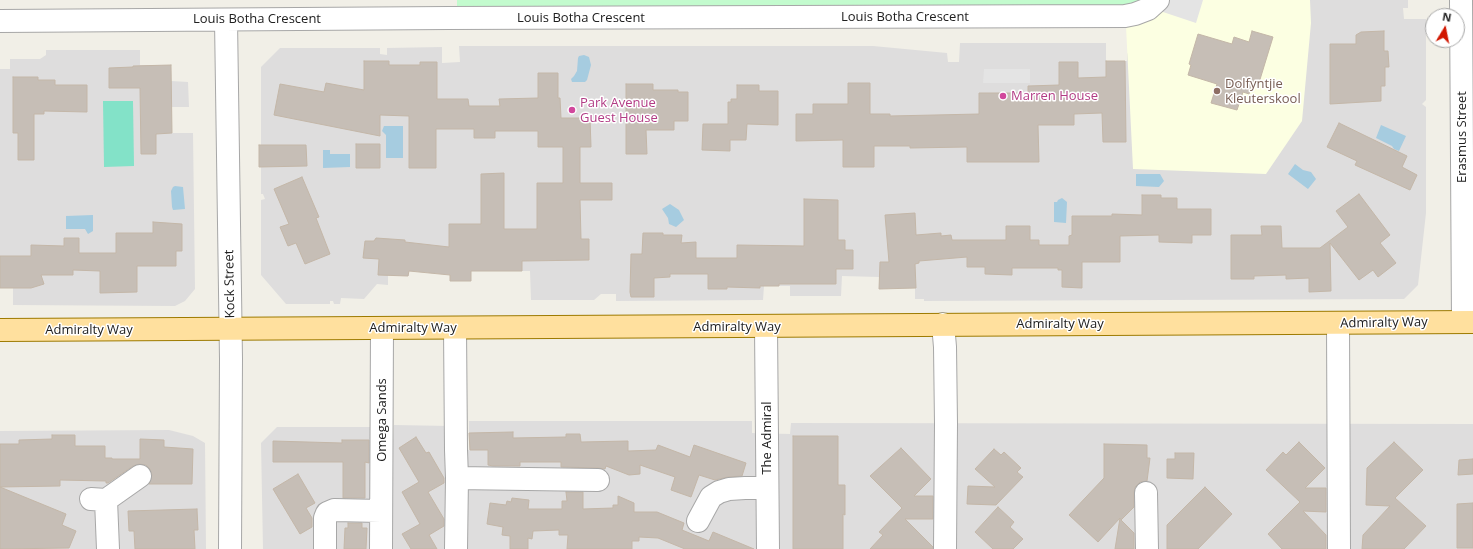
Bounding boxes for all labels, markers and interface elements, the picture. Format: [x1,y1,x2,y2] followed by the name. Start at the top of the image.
[1425,8,1465,48] north arrow
[841,9,969,25] street label: Louis Botha Crescent
[1441,9,1453,25] text: N
[517,10,645,26] street label: Louis Botha Crescent
[193,11,321,27] street label: Louis Botha Crescent
[1225,76,1301,107] place label: Dolfyntjie Kleuterskool
[1212,86,1222,96] marker: Dolfyntjie Kleuterskool
[1011,88,1098,104] place label: Marren House
[998,91,1008,101] marker: Marren House
[1454,91,1470,183] street label: Erasmus Street
[580,95,658,126] place label: Park Avenue Guest House
[567,105,577,115] marker: Park Avenue Guest House
[222,250,238,318] street label: Kock Street
[1340,314,1428,332] street label: Admiralty Way
[1016,316,1104,332] street label: Admiralty Way
[693,319,781,335] street label: Admiralty Way
[369,320,457,336] street label: Admiralty Way
[45,322,133,338] street label: Admiralty Way
[374,378,390,462] street label: Omega Sands
[759,401,775,475] street label: The Admiral

